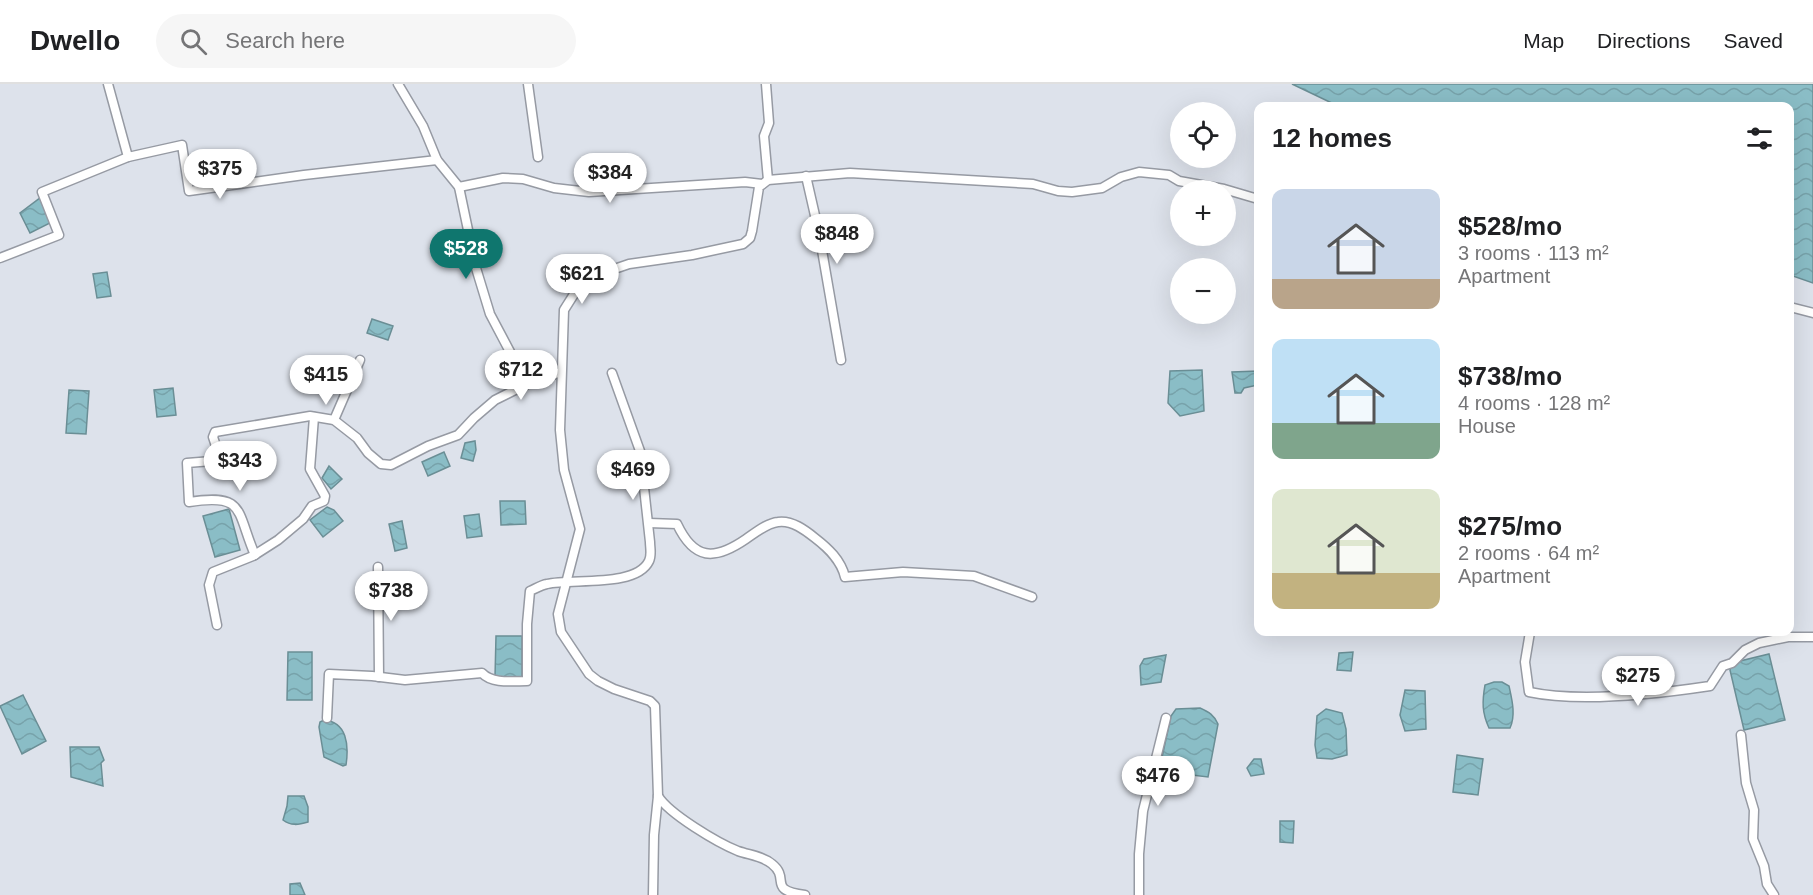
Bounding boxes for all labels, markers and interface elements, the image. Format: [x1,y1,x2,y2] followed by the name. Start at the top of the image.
[156,14,576,68] search box
[30,25,120,56] text: Dwello
[177,25,210,58] icon: search
[225,28,345,53] text: Search here
[1523,29,1564,52] text: Map
[1597,29,1690,52] text: Directions
[1723,29,1783,52] text: Saved
[1170,102,1236,324] map controls
[1170,102,1236,168] button: locate
[1743,122,1776,155] icon: filters
[1272,123,1392,153] text: 12 homes
[184,149,256,200] pin: $375
[574,153,646,204] pin: $384
[198,157,242,179] text: $375
[588,161,632,183] text: $384
[1170,180,1236,246] button: +
[1458,211,1562,241] text: $528/mo
[1320,213,1392,285] icon: home
[801,214,873,265] pin: $848
[815,222,859,244] text: $848
[430,229,502,280] pin: $528
[444,237,488,259] text: $528
[1458,242,1609,264] text: 3 rooms · 113 m²
[546,254,618,305] pin: $621
[1170,258,1236,324] button: −
[560,262,604,284] text: $621
[1458,265,1550,287] text: Apartment
[485,350,557,401] pin: $712
[290,355,362,406] pin: $415
[499,358,543,380] text: $712
[1458,361,1562,391] text: $738/mo
[304,363,348,385] text: $415
[1320,363,1392,435] icon: home
[1458,392,1610,414] text: 4 rooms · 128 m²
[1458,415,1516,437] text: House
[204,441,276,492] pin: $343
[218,449,262,471] text: $343
[597,450,669,501] pin: $469
[611,458,655,480] text: $469
[1458,511,1562,541] text: $275/mo
[1320,513,1392,585] icon: home
[1458,542,1599,564] text: 2 rooms · 64 m²
[1458,565,1550,587] text: Apartment
[355,571,427,622] pin: $738
[369,579,413,601] text: $738
[1602,656,1674,707] pin: $275
[1616,664,1660,686] text: $275
[1122,756,1194,807] pin: $476
[1136,764,1180,786] text: $476

